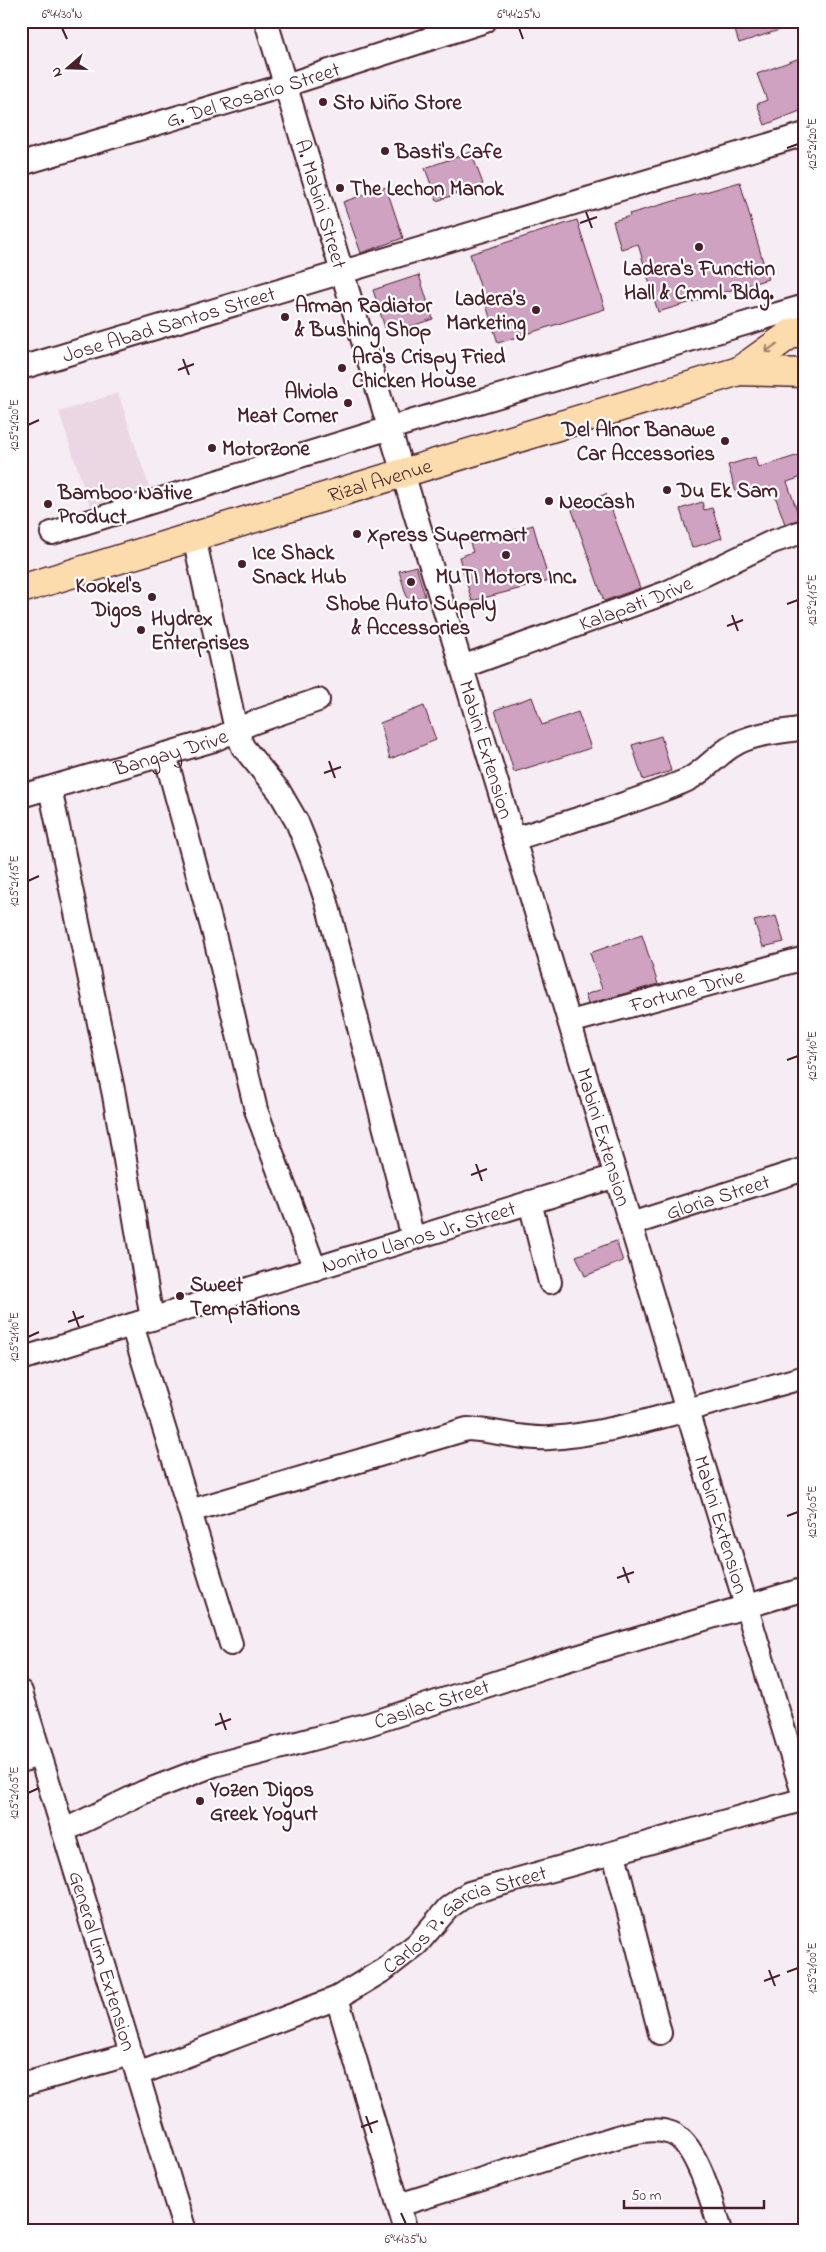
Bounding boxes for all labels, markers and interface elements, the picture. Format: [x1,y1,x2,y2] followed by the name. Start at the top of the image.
[42,6,82,24] text: 6°44'30"N
[497,6,541,24] text: 6°44'25"N
[42,42,92,92] north arrow
[163,56,344,137] street label: G. Del Rosario Street
[46,64,69,80] text: N
[333,89,462,119] place label: Sto Niño Store
[317,96,329,108] marker: Sto Niño Store
[804,118,822,170] text: 125°21'20"E
[286,136,353,273] street label: A. Mabini Street
[394,138,503,168] place label: Basti's Cafe
[379,145,391,157] marker: Basti's Cafe
[350,175,504,205] place label: The Lechon Manok
[334,182,346,194] marker: The Lechon Manok
[693,241,705,253] marker: Ladera's Function Hall & Cmml. Bldg.
[623,255,775,311] place label: Ladera's Function Hall & Cmml. Bldg.
[59,280,279,372] street label: Jose Abad Santos Street
[446,285,526,341] place label: Ladera’s Marketing
[294,292,433,348] place label: Arman Radiator & Bushing Shop
[530,304,542,316] marker: Ladera’s Marketing
[279,311,291,323] marker: Arman Radiator & Bushing Shop
[352,343,505,397] place label: Ara's Crispy Fried Chicken House
[764,343,778,353] one-way arrow
[336,362,348,374] marker: Ara's Crispy Fried Chicken House
[237,378,338,432] place label: Alviola Meat Corner
[342,397,354,409] marker: Alviola Meat Corner
[6,399,24,451] text: 125°21'20"E
[561,416,716,470] place label: Del Alnor Banawe Car Accessories
[222,435,310,465] place label: Motorzone
[719,435,731,447] marker: Del Alnor Banawe Car Accessories
[206,442,218,454] marker: Motorzone
[325,452,437,512] street label: Rizal Avenue
[676,477,778,507] place label: Du Ek Sam
[57,479,193,533] place label: Bamboo Native Product
[661,484,673,496] marker: Du Ek Sam
[559,488,635,518] place label: Neocash
[543,495,555,507] marker: Neocash
[42,498,54,510] marker: Bamboo Native Product
[367,521,528,551] place label: Xpress Supermart
[351,528,363,540] marker: Xpress Supermart
[252,539,347,593] place label: Ice Shack Snack Hub
[500,549,512,561] marker: MUTI Motors Inc.
[236,558,248,570] marker: Ice Shack Snack Hub
[435,563,577,593] place label: MUTI Motors Inc.
[575,569,699,640] street label: Kalapati Drive
[76,572,142,628] place label: Kookel's Digos
[804,574,822,626] text: 125°21'15"E
[405,576,417,588] marker: Shobe Auto Supply & Accessories
[326,590,497,644] place label: Shobe Auto Supply & Accessories
[146,591,158,603] marker: Kookel's Digos
[151,605,250,659] place label: Hydrex Enterprises
[135,624,147,636] marker: Hydrex Enterprises
[450,677,520,823] street label: Mabini Extension
[110,722,234,786] street label: Bangay Drive
[6,855,24,907] text: 125°21'15"E
[626,962,748,1022] street label: Fortune Drive
[804,1031,822,1081] text: 125°21'10"E
[567,1065,637,1210] street label: Mabini Extension
[663,1168,774,1229] street label: Gloria Street
[318,1195,520,1283] street label: Nonito Llanos Jr. Street
[190,1271,301,1325] place label: Sweet Temptations
[174,1290,186,1302] marker: Sweet Temptations
[6,1312,24,1362] text: 125°21'10"E
[685,1452,755,1598] street label: Mabini Extension
[804,1485,822,1539] text: 125°21'05"E
[371,1673,494,1738] street label: Casilac Street
[6,1766,24,1820] text: 125°21'05"E
[209,1776,319,1832] place label: Yozen Digos Greek Yogurt
[194,1795,206,1807] marker: Yozen Digos Greek Yogurt
[377,1859,551,1982] street label: Carlos P. Garcia Street
[59,1868,142,2055] street label: General Lim Extension
[804,1942,822,1994] text: 125°21'00"E
[624,2177,764,2209] scale bar
[631,2185,662,2207] text: 50 m
[385,2231,427,2249] text: 6°44'35"N

